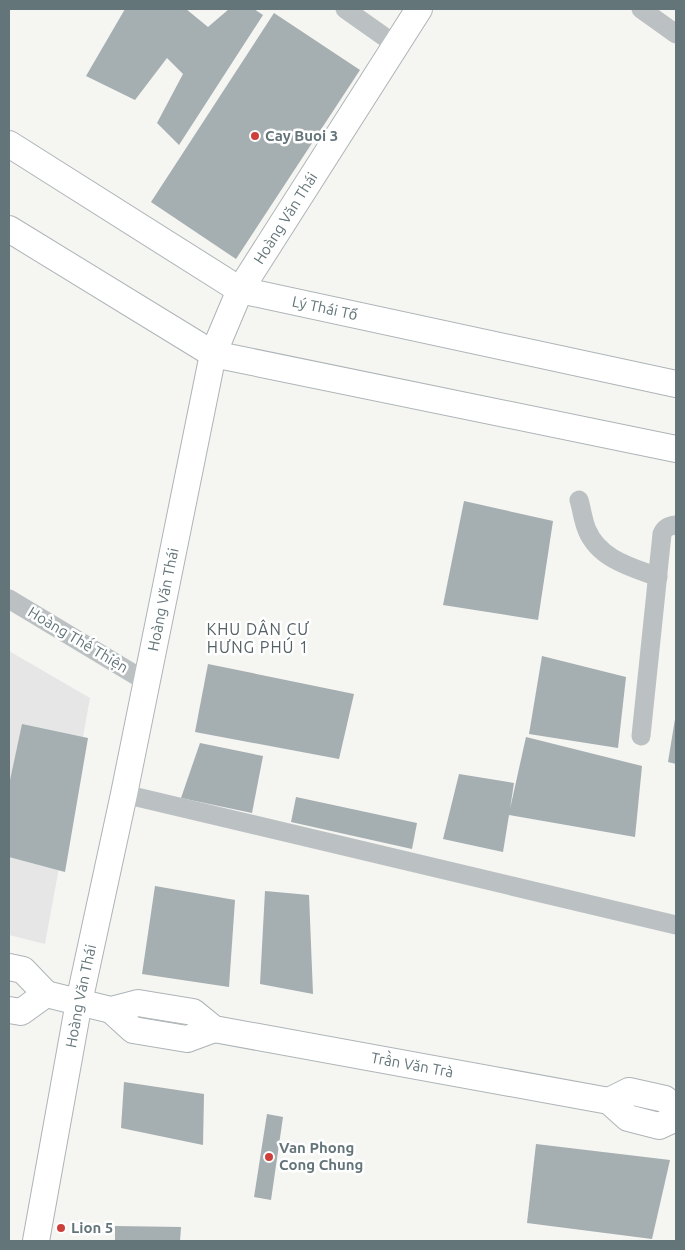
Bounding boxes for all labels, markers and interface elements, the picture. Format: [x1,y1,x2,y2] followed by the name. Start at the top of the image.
[265,127,338,144] place label: Cay Buoi 3
[249,130,261,142] marker: Cay Buoi 3
[250,169,321,267] street label: Hoàng Văn Thái
[291,292,359,323] street label: Lý Thái Tổ
[144,546,182,653] street label: Hoàng Văn Thái
[25,602,132,676] street label: Hoàng Thế Thiện
[206,619,310,656] district label: KHU DÂN CƯ HƯNG PHÚ 1
[62,943,99,1049] street label: Hoàng Văn Thái
[370,1049,455,1080] street label: Trần Văn Trà
[279,1139,363,1173] place label: Van Phong Cong Chung
[263,1151,275,1163] marker: Van Phong Cong Chung
[71,1219,113,1236] place label: Lion 5
[55,1222,67,1234] marker: Lion 5

